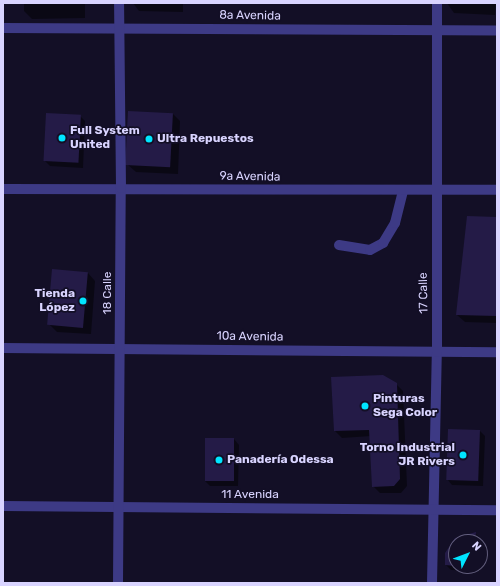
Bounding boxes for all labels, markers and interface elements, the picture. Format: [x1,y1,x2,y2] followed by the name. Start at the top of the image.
[219,8,281,24] street label: 8a Avenida
[70,124,140,152] place label: Full System United
[157,132,254,146] place label: Ultra Repuestos
[57,133,67,143] marker: Full System United
[144,134,154,144] marker: Ultra Repuestos
[219,169,281,185] street label: 9a Avenida
[101,272,115,314] street label: 18 Calle
[416,272,432,314] street label: 17 Calle
[35,287,75,315] place label: Tienda López
[78,296,88,306] marker: Tienda López
[216,329,284,345] street label: 10a Avenida
[373,392,437,420] place label: Pinturas Sega Color
[360,401,370,411] marker: Pinturas Sega Color
[360,441,455,469] place label: Torno Industrial JR Rivers
[458,450,468,460] marker: Torno Industrial JR Rivers
[227,453,334,467] place label: Panadería Odessa
[214,455,224,465] marker: Panadería Odessa
[221,488,279,502] street label: 11 Avenida
[448,534,488,574] north arrow
[469,539,484,554] text: N

